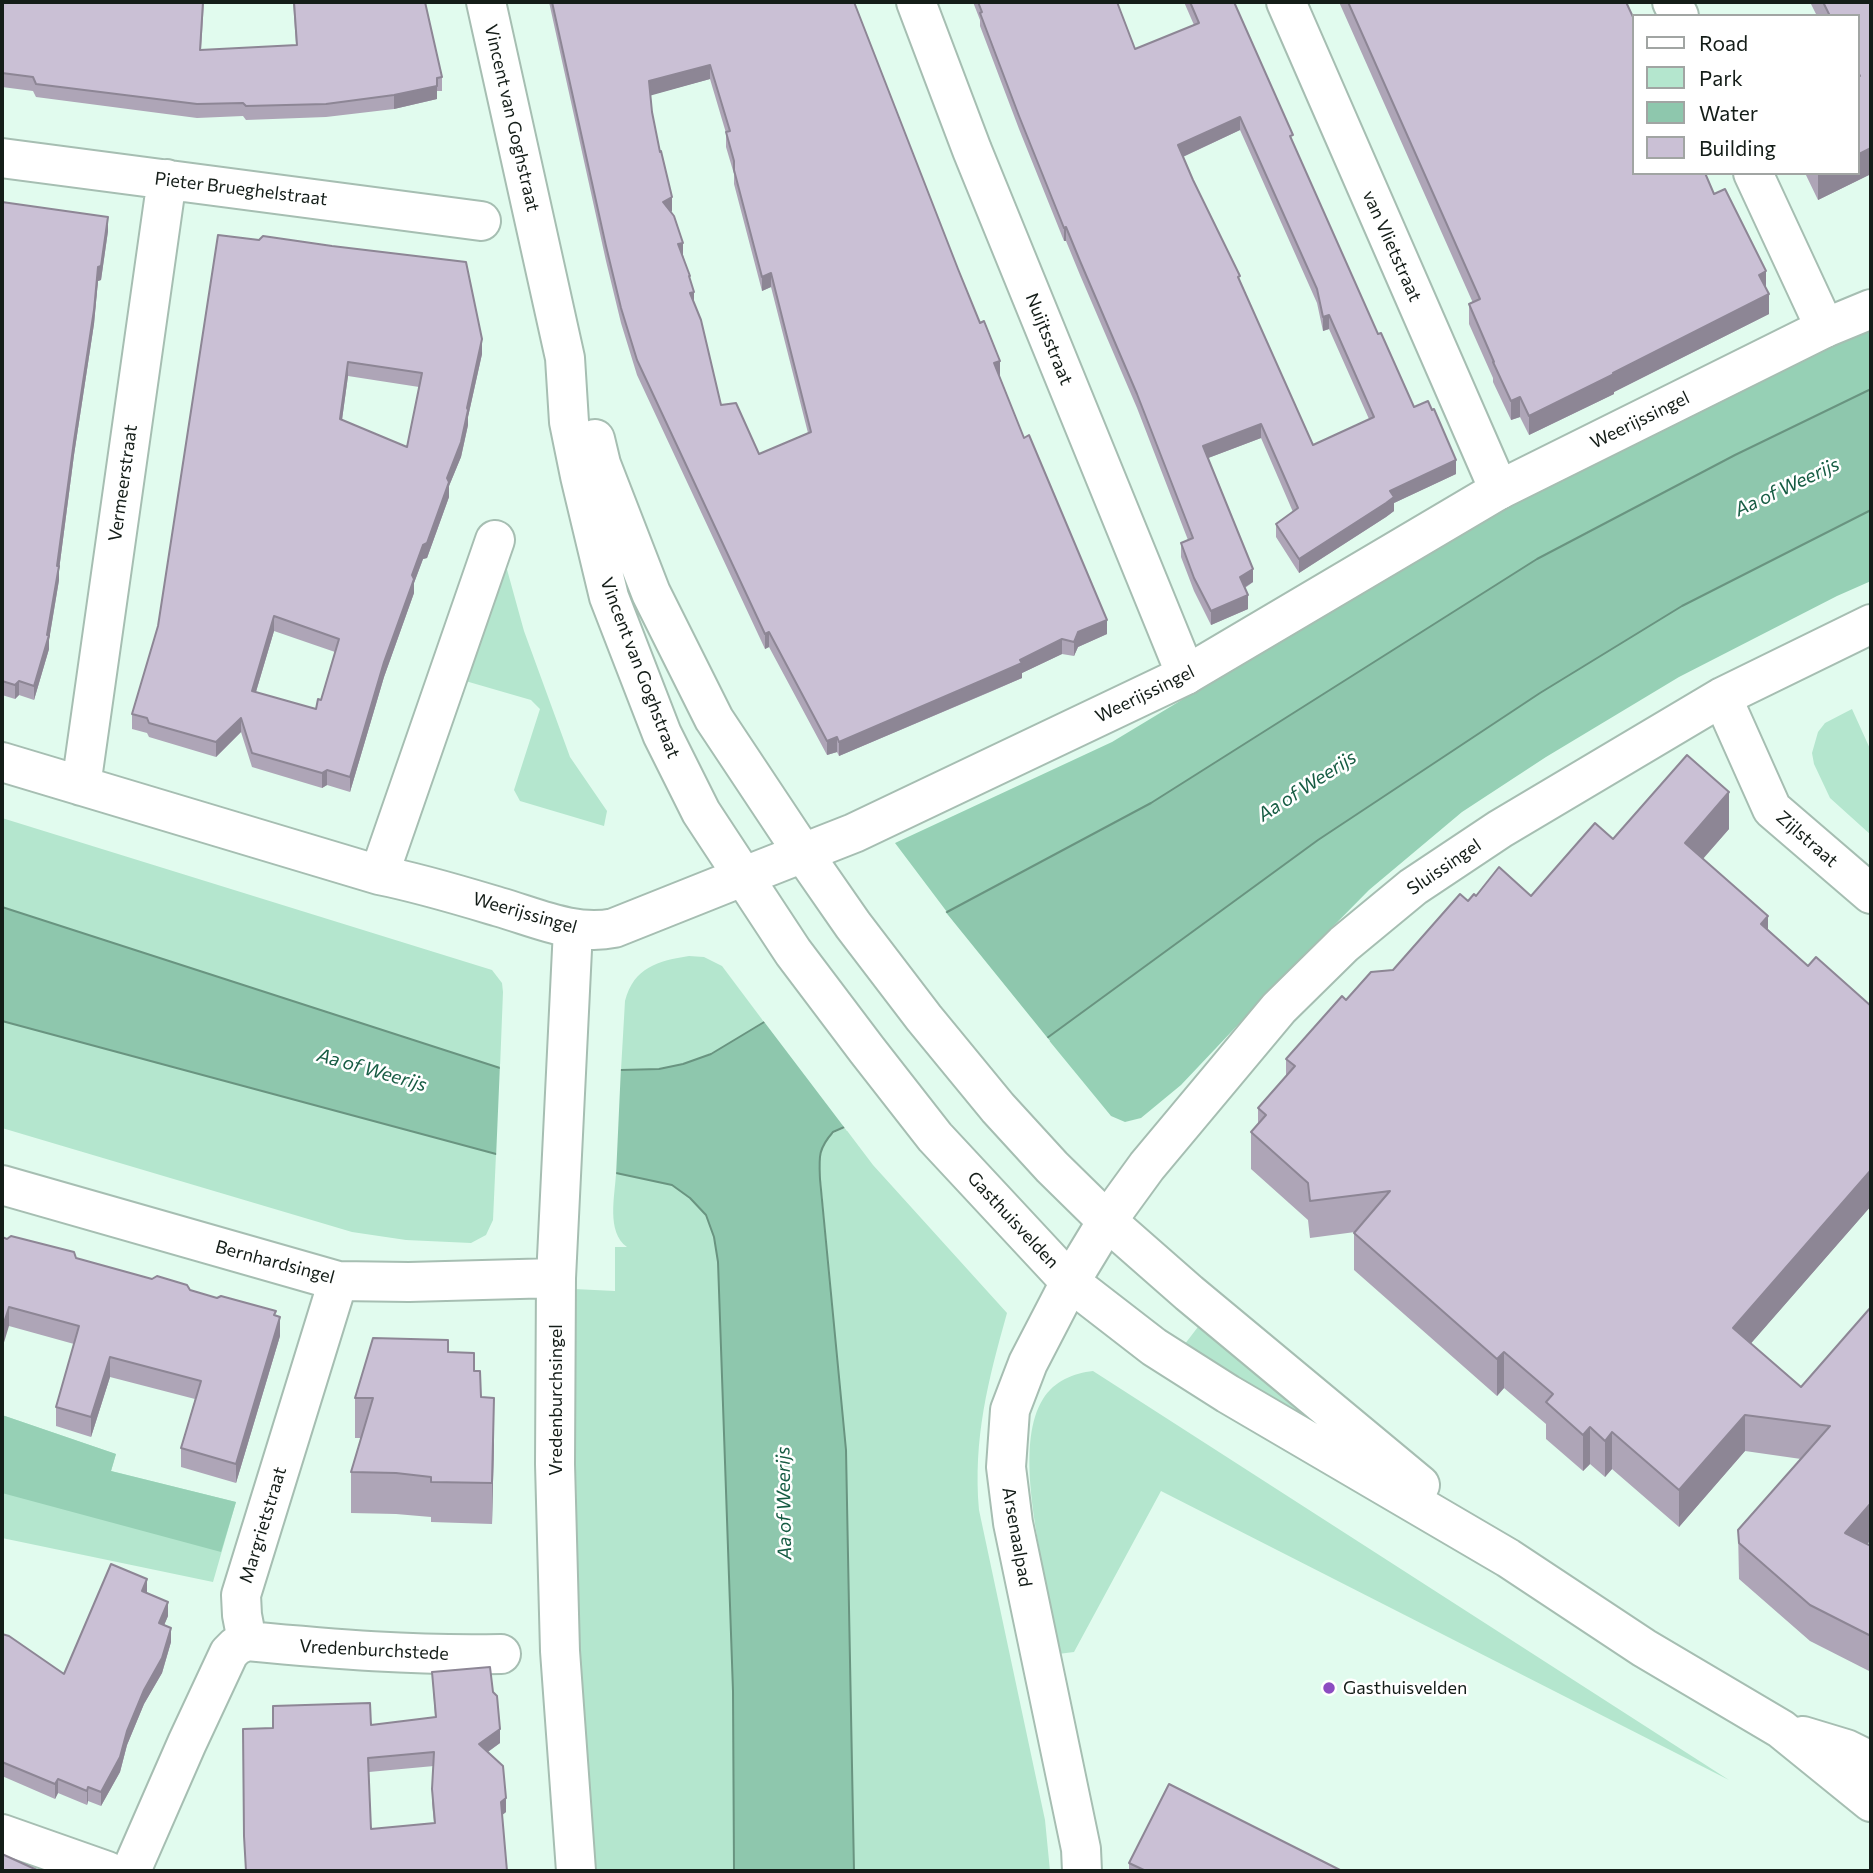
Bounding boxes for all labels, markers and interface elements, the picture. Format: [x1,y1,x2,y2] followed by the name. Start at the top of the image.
[1632,14,1859,175] legend
[480,22,544,214] street label: Vincent van Goghstraat
[1699,30,1748,55] text: Road
[1699,65,1743,90] text: Park
[1699,100,1758,125] text: Water
[1699,135,1776,160] text: Building
[153,168,329,210] street label: Pieter Brueghelstraat
[1358,187,1426,305] street label: van Vlietstraat
[1021,290,1077,388] street label: Nuijtsstraat
[1587,387,1693,453] street label: Weerijssingel
[104,423,142,543] street label: Vermeerstraat
[1731,453,1843,521] water label: Aa of Weerijs
[596,575,684,761] street label: Vincent van Goghstraat
[1092,661,1198,727] street label: Weerijssingel
[1253,746,1361,826] water label: Aa of Weerijs
[1772,806,1842,872] street label: Zijlstraat
[1403,834,1485,900] street label: Sluissingel
[470,888,580,938] street label: Weerijssingel
[314,1043,430,1097] water label: Aa of Weerijs
[963,1167,1063,1273] street label: Gasthuisvelden
[213,1236,337,1288] street label: Bernhardsingel
[545,1324,567,1476] street label: Vredenburchsingel
[772,1446,796,1560] water label: Aa of Weerijs
[235,1464,291,1586] street label: Margrietstraat
[998,1485,1036,1589] street label: Arsenaalpad
[299,1635,449,1665] street label: Vredenburchstede
[1343,1677,1467,1699] place label: Gasthuisvelden
[1321,1680,1337,1696] marker: Gasthuisvelden

